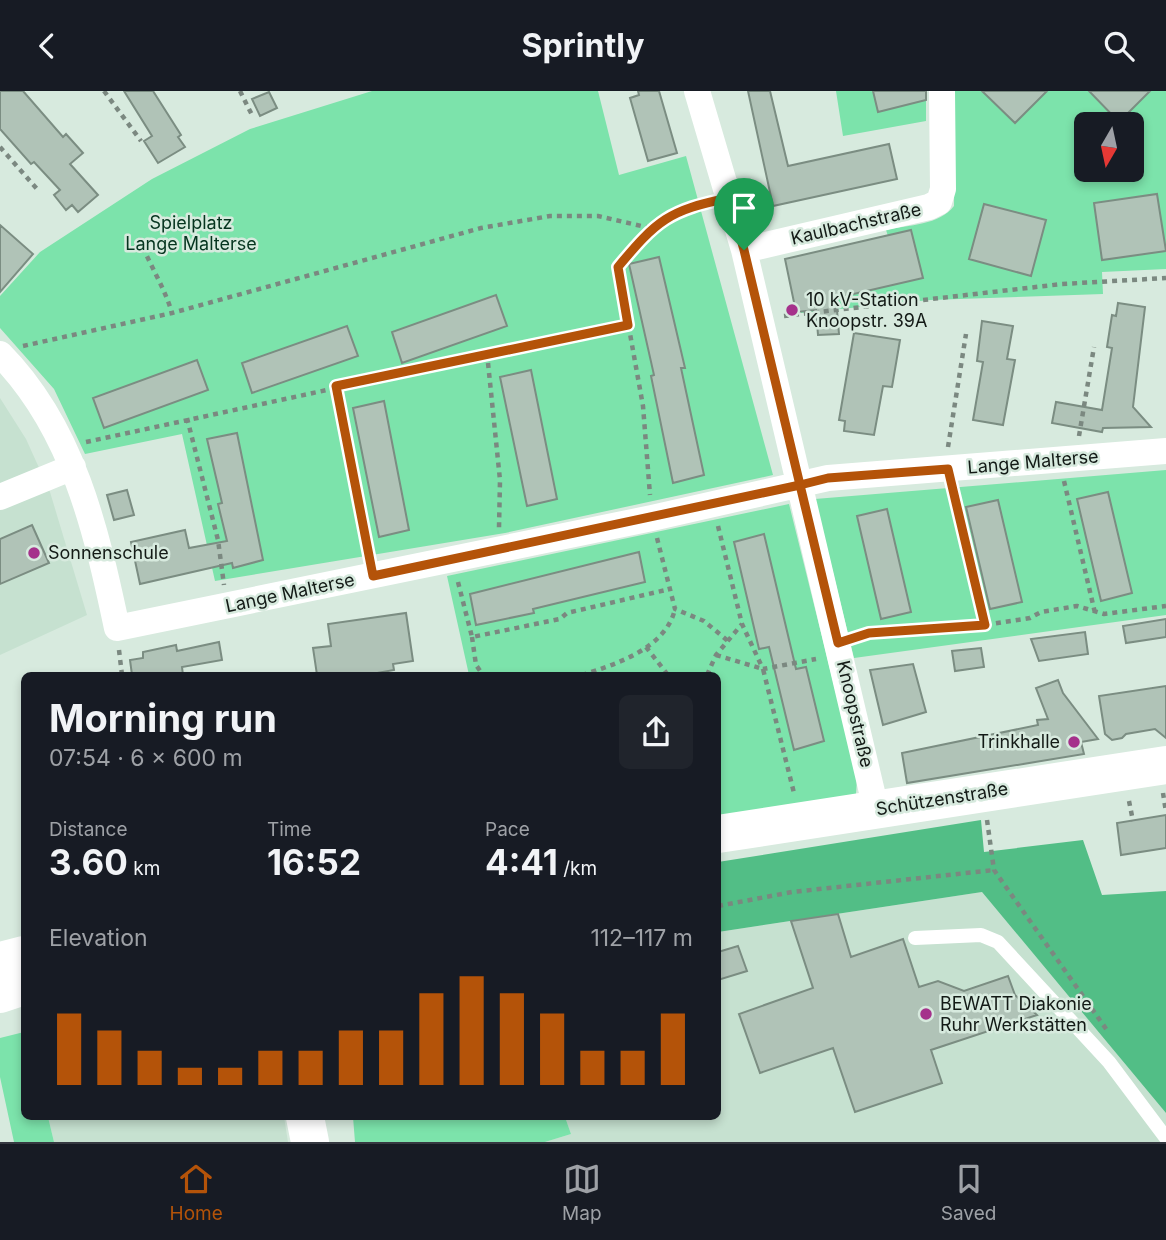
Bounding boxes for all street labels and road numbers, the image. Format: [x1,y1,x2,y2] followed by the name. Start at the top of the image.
[789,198,923,249] street label: Kaulbachstraße
[967,445,1099,478] street label: Lange Malterse
[223,569,356,616] street label: Lange Malterse
[833,658,878,769] street label: Knoopstraße
[874,778,1010,819] street label: Schützenstraße

